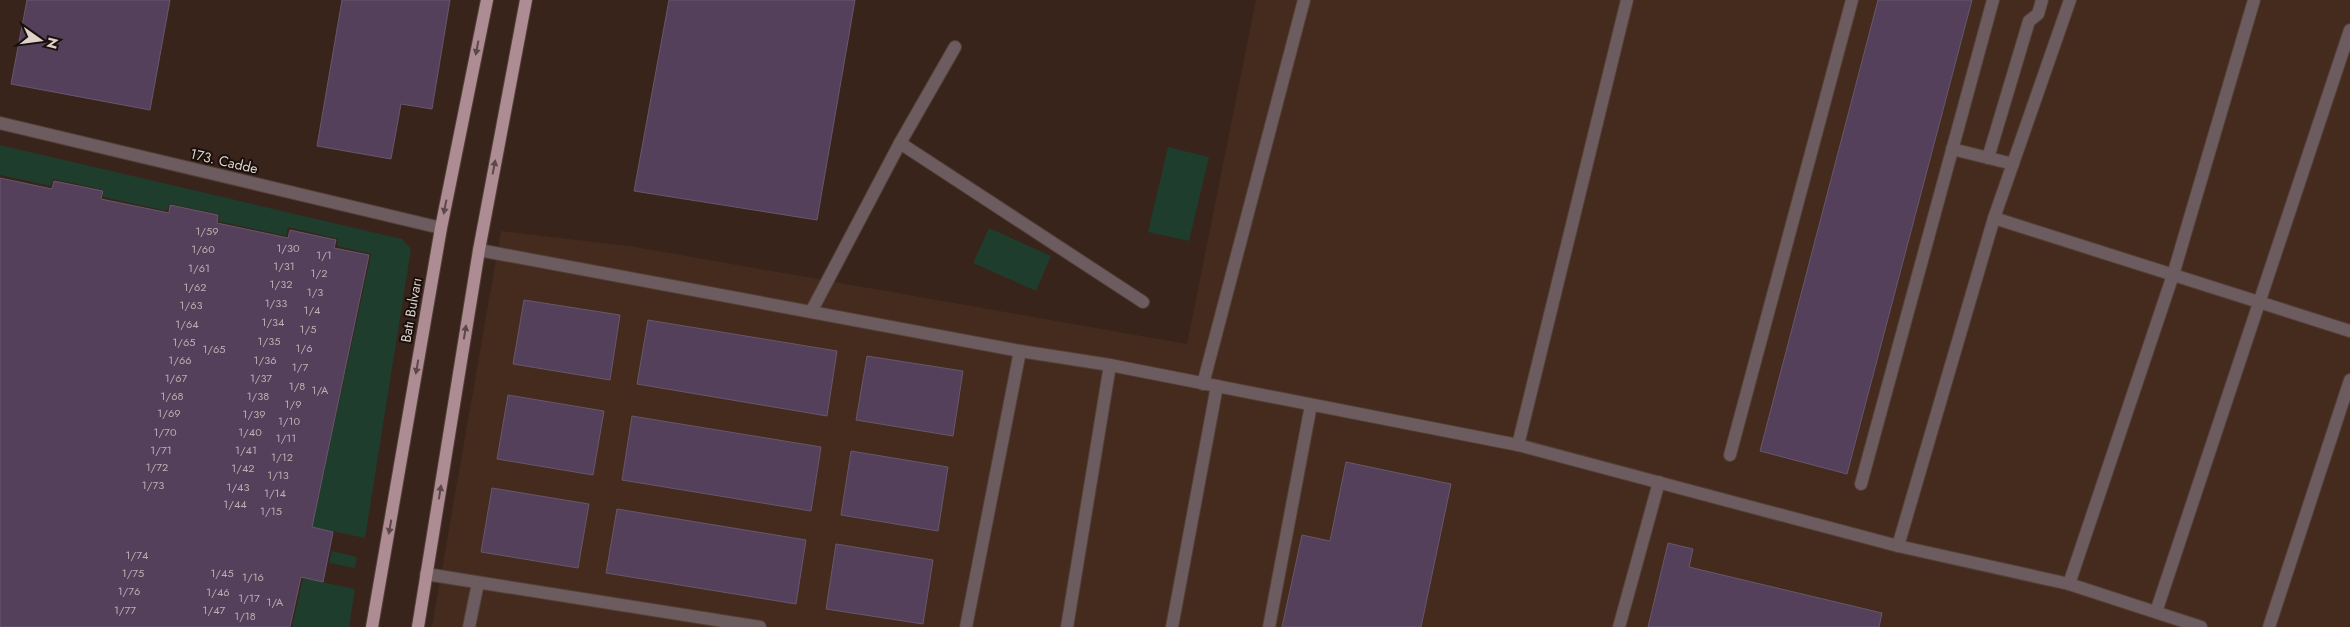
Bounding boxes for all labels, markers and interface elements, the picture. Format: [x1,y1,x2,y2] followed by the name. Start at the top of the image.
[15,15,65,65] north arrow
[42,35,64,51] text: N
[473,40,481,55] one-way arrow
[188,143,260,179] street label: 173. Cadde
[491,159,499,175] one-way arrow
[441,199,449,215] one-way arrow
[195,223,219,239] house number: 1/59
[276,240,300,256] house number: 1/30
[191,241,215,257] house number: 1/60
[316,247,332,263] house number: 1/1
[273,258,295,274] house number: 1/31
[188,260,210,276] house number: 1/61
[311,265,327,281] house number: 1/2
[270,276,292,292] house number: 1/32
[395,276,427,344] street label: Batı Bulvarı
[183,279,207,295] house number: 1/62
[307,284,323,300] house number: 1/3
[265,295,287,311] house number: 1/33
[180,297,202,313] house number: 1/63
[303,302,321,318] house number: 1/4
[261,314,285,330] house number: 1/34
[175,316,199,332] house number: 1/64
[300,321,316,337] house number: 1/5
[462,324,470,340] one-way arrow
[258,333,280,349] house number: 1/35
[172,334,196,350] house number: 1/65
[296,340,312,356] house number: 1/6
[202,341,226,357] house number: 1/65
[168,352,192,368] house number: 1/66
[254,352,276,368] house number: 1/36
[292,359,308,375] house number: 1/7
[412,359,420,375] one-way arrow
[165,370,188,386] house number: 1/67
[250,370,272,386] house number: 1/37
[289,378,305,394] house number: 1/8
[312,382,329,398] house number: 1/A
[161,388,183,404] house number: 1/68
[247,388,269,404] house number: 1/38
[285,396,301,412] house number: 1/9
[157,405,181,421] house number: 1/69
[243,406,265,422] house number: 1/39
[278,413,300,429] house number: 1/10
[154,424,177,440] house number: 1/70
[238,424,262,440] house number: 1/40
[276,430,296,446] house number: 1/11
[150,442,172,458] house number: 1/71
[235,442,257,458] house number: 1/41
[271,449,293,465] house number: 1/12
[146,459,168,475] house number: 1/72
[231,460,255,476] house number: 1/42
[267,467,289,483] house number: 1/13
[142,477,164,493] house number: 1/73
[226,479,250,495] house number: 1/43
[436,484,444,500] one-way arrow
[264,485,287,501] house number: 1/14
[223,496,247,512] house number: 1/44
[260,503,282,519] house number: 1/15
[385,520,393,536] one-way arrow
[126,547,149,563] house number: 1/74
[122,565,144,581] house number: 1/75
[210,565,234,581] house number: 1/45
[242,569,264,585] house number: 1/16
[118,583,140,599] house number: 1/76
[206,584,230,600] house number: 1/46
[238,590,260,606] house number: 1/17
[267,594,284,610] house number: 1/A
[114,602,136,618] house number: 1/77
[203,602,226,618] house number: 1/47
[234,608,256,624] house number: 1/18

